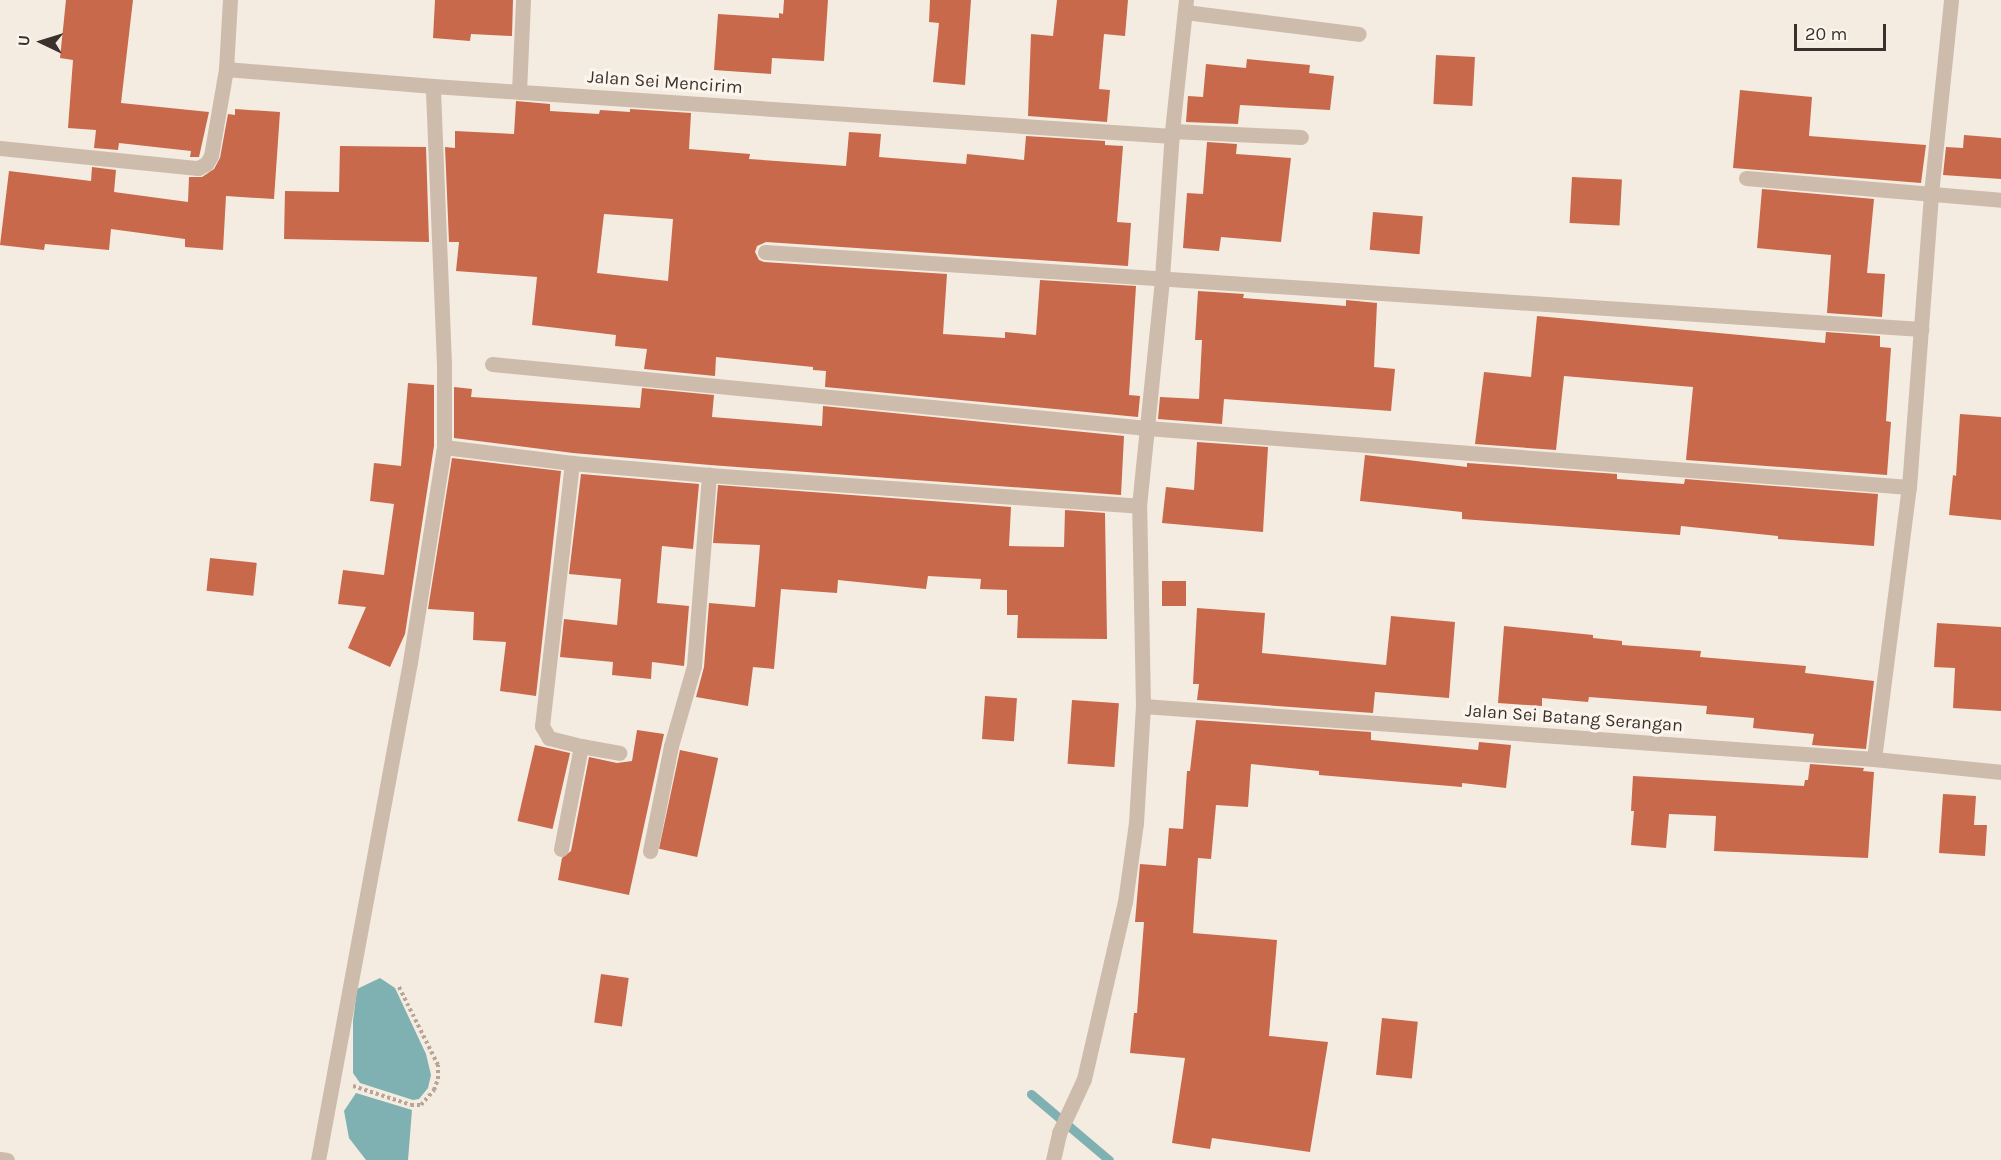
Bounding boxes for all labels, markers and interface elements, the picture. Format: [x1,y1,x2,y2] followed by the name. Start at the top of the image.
[12,12,72,72] north arrow
[1797,12,1888,50] scale bar
[1805,23,1847,45] text: 20 m
[14,35,33,47] text: U
[587,66,743,98] street label: Jalan Sei Mencirim
[1464,700,1684,736] street label: Jalan Sei Batang Serangan

